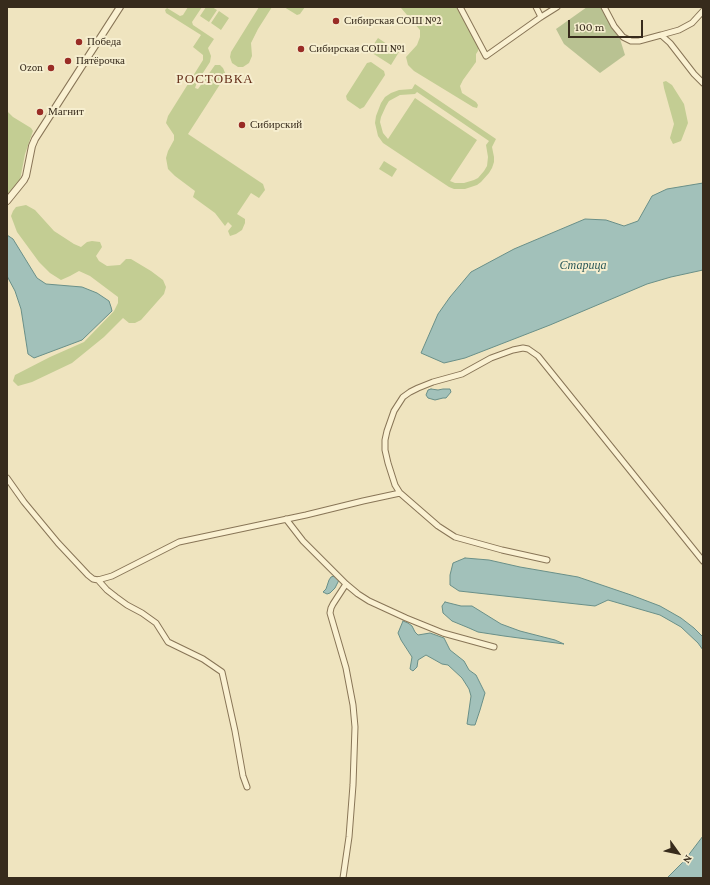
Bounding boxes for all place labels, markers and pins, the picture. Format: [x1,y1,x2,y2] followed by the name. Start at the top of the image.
[344,14,441,28] place label: Сибирская СОШ №2
[331,16,341,26] marker: Сибирская СОШ №2
[87,35,121,49] place label: Победа
[74,37,84,47] marker: Победа
[309,42,405,56] place label: Сибирская СОШ №1
[296,44,306,54] marker: Сибирская СОШ №1
[76,54,125,68] place label: Пятёрочка
[63,56,73,66] marker: Пятёрочка
[20,61,43,75] place label: Ozon
[46,63,56,73] marker: Ozon
[48,105,84,119] place label: Магнит
[35,107,45,117] marker: Магнит
[250,118,302,132] place label: Сибирский
[237,120,247,130] marker: Сибирский

